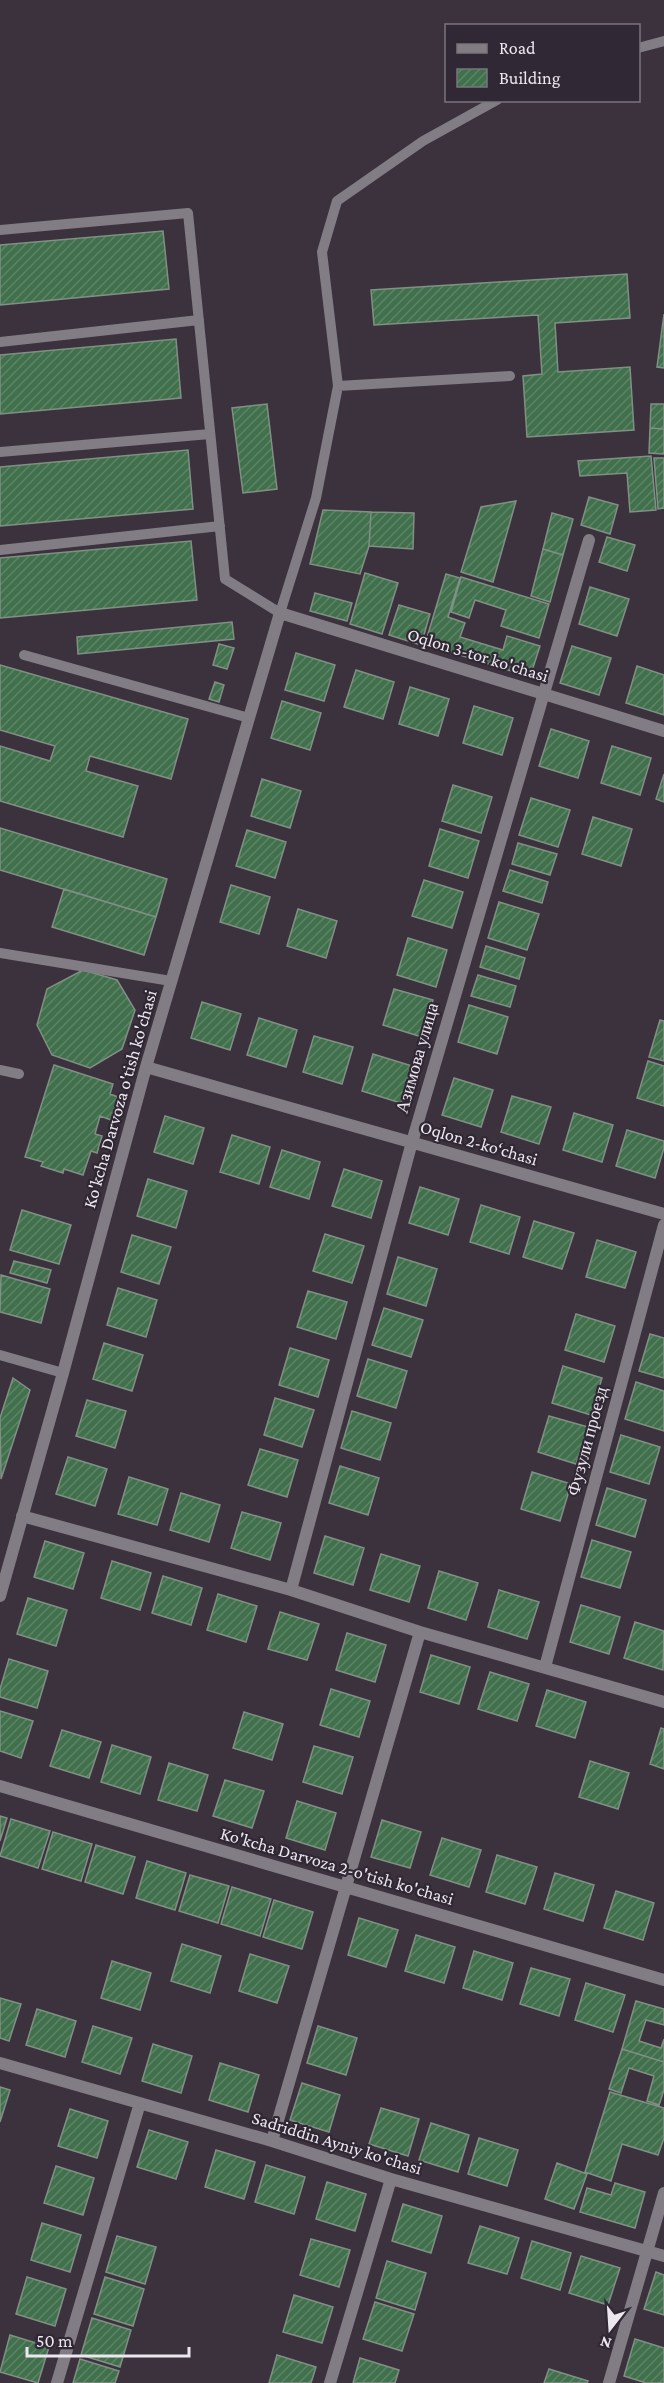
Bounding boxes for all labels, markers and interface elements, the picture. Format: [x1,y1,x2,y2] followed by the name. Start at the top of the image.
[445,24,640,102] legend
[499,38,536,58] text: Road
[499,68,561,88] text: Building
[405,624,551,686] street label: Oqlon 3-tor ko'chasi
[79,987,161,1210] street label: Ko'kcha Darvoza o'tish ko'chasi
[392,1000,442,1116] street label: Азимова улица
[418,1117,540,1169] street label: Oqlon 2-ko‘chasi
[563,1384,611,1498] street label: Фузули проезд
[218,1823,456,1909] street label: Ko'kcha Darvoza 2-o'tish ko'chasi
[249,2108,425,2179] street label: Sadriddin Ayniy ko'chasi
[580,2299,640,2359] north arrow
[27,2320,189,2358] scale bar
[36,2331,73,2351] text: 50 m
[598,2333,613,2353] text: N

